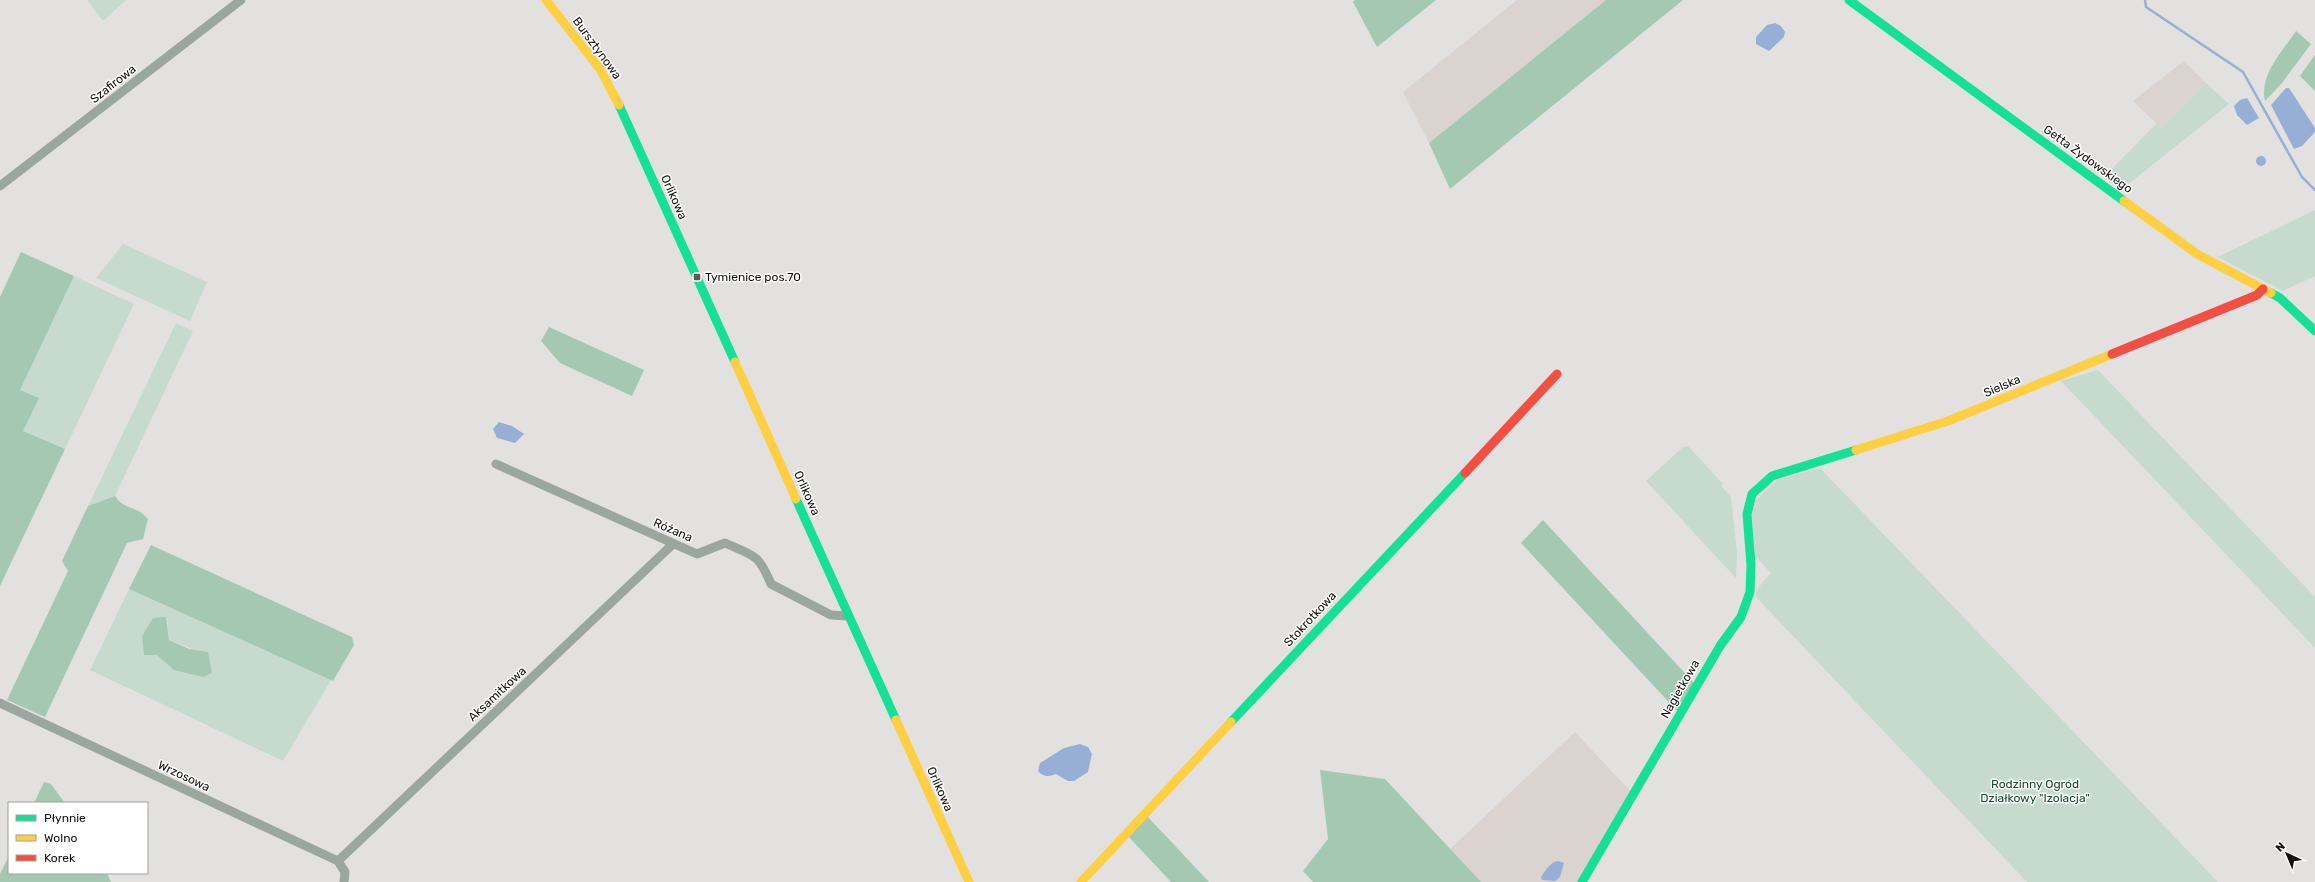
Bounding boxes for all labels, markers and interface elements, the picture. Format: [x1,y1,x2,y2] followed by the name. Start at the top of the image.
[570,14,624,82] street label: Bursztynowa
[87,62,139,106] street label: Szafirowa
[2041,122,2135,196] street label: Getta Żydowskiego
[658,173,690,221] street label: Orlikowa
[705,270,801,284] place label: Tymienice pos.70
[692,272,702,282] marker: Tymienice pos.70
[1981,372,2023,400] street label: Sielska
[791,469,823,517] street label: Orlikowa
[651,515,695,545] street label: Różana
[1281,589,1339,649] street label: Stokrotkowa
[1658,657,1702,721] street label: Nagietkowa
[465,664,529,724] street label: Aksamitkowa
[156,758,212,794] street label: Wrzosowa
[924,765,956,813] street label: Orlikowa
[1980,777,2090,805] park label: Rodzinny Ogród Działkowy "Izolacja"
[8,802,148,874] legend
[44,811,86,825] text: Płynnie
[44,831,77,845] text: Wolno
[2267,834,2307,874] north arrow
[2273,840,2288,855] text: N
[44,851,76,865] text: Korek

